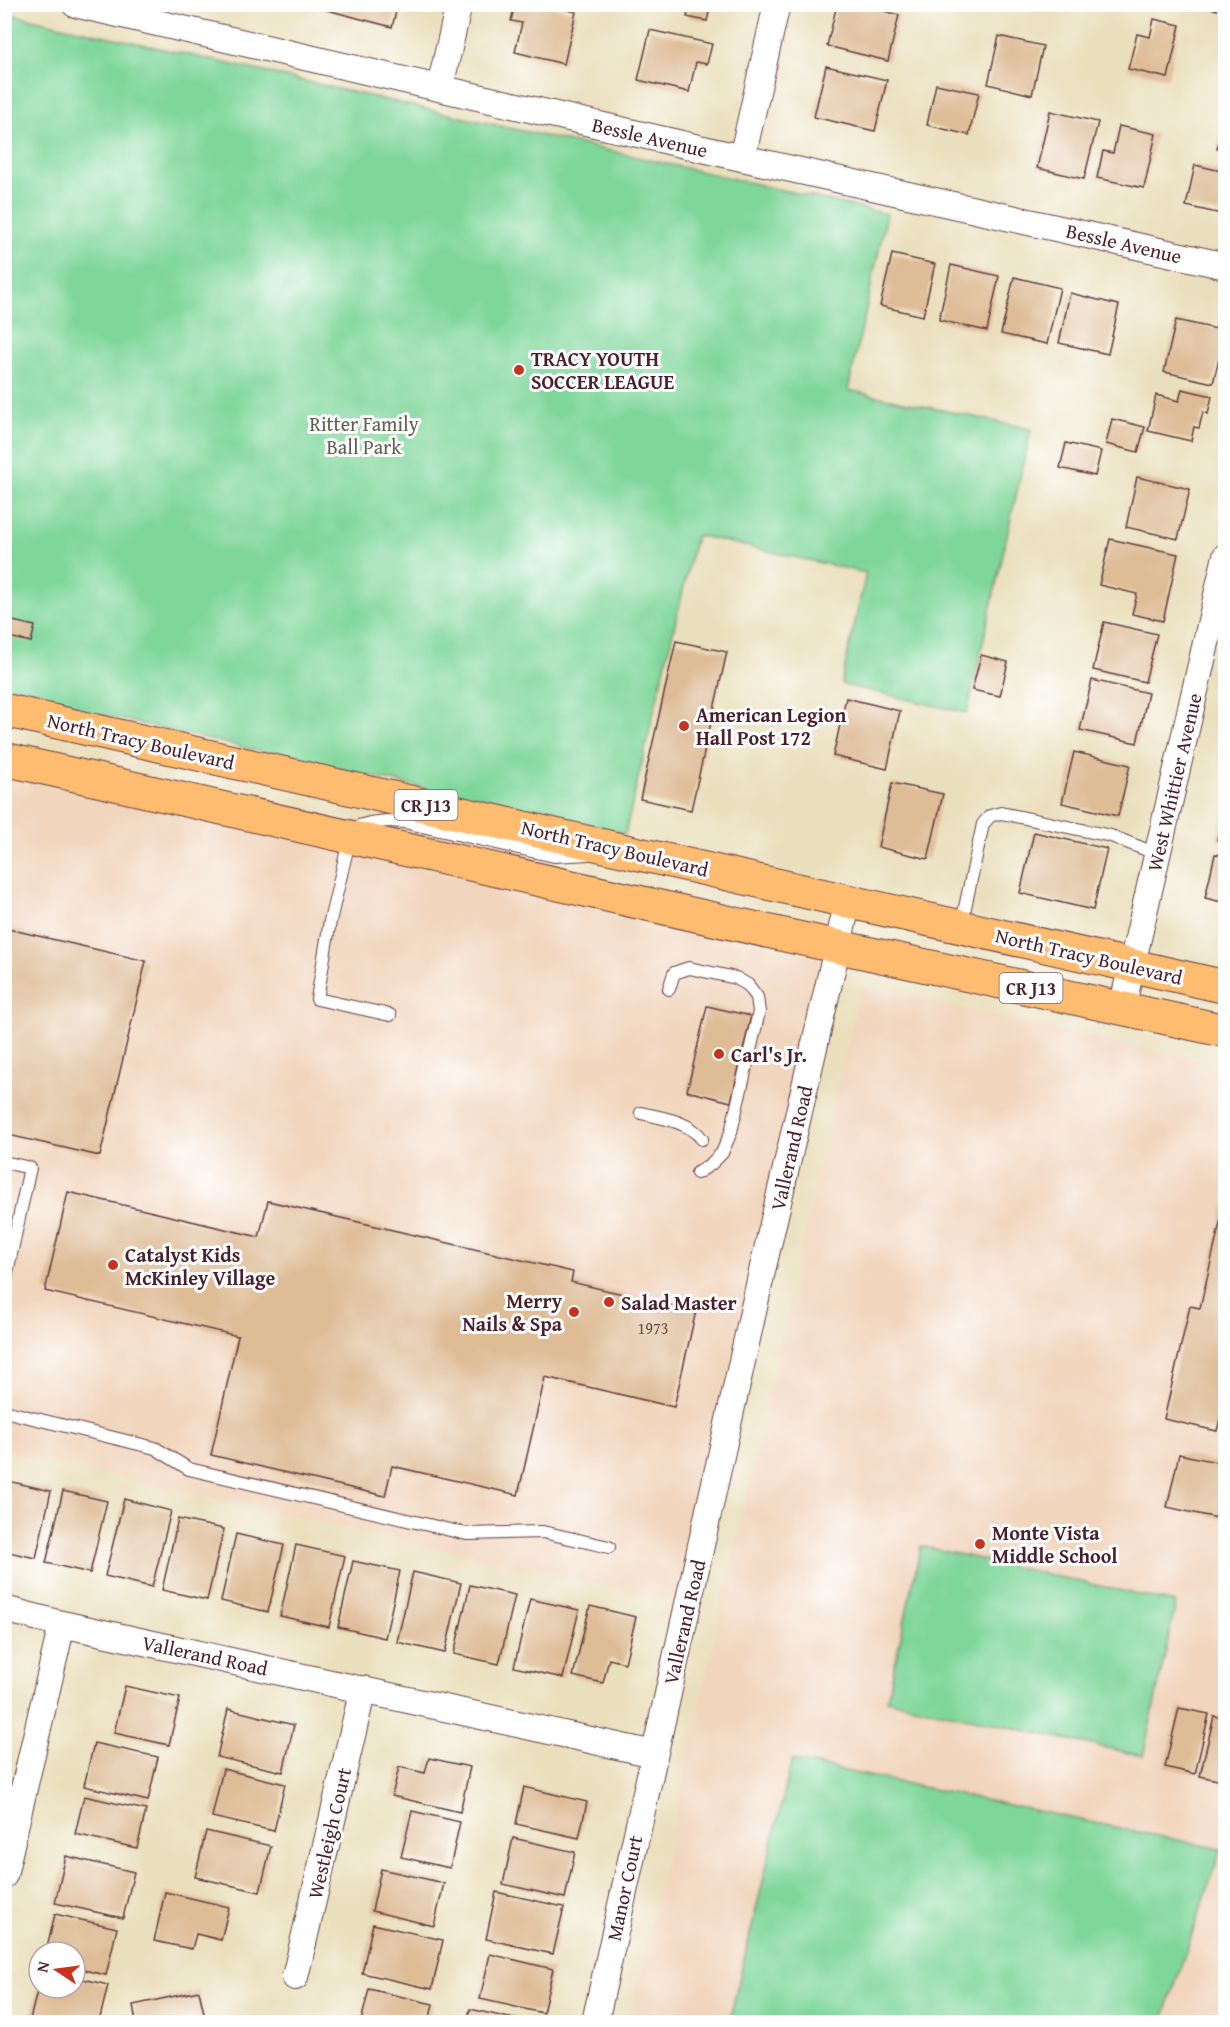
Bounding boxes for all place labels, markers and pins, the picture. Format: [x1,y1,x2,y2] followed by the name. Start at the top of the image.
[531,344,674,396] place label: TRACY YOUTH SOCCER LEAGUE
[512,363,526,377] marker: TRACY YOUTH SOCCER LEAGUE
[696,700,846,752] place label: American Legion Hall Post 172
[677,719,691,733] marker: American Legion Hall Post 172
[731,1040,807,1069] place label: Carl's Jr.
[712,1047,726,1061] marker: Carl's Jr.
[125,1240,276,1292] place label: Catalyst Kids McKinley Village
[106,1258,120,1272] marker: Catalyst Kids McKinley Village
[462,1286,563,1338] place label: Merry Nails & Spa
[621,1288,737,1317] place label: Salad Master
[602,1295,616,1309] marker: Salad Master
[567,1305,581,1319] marker: Merry Nails & Spa
[992,1518,1118,1570] place label: Monte Vista Middle School
[973,1537,987,1551] marker: Monte Vista Middle School

